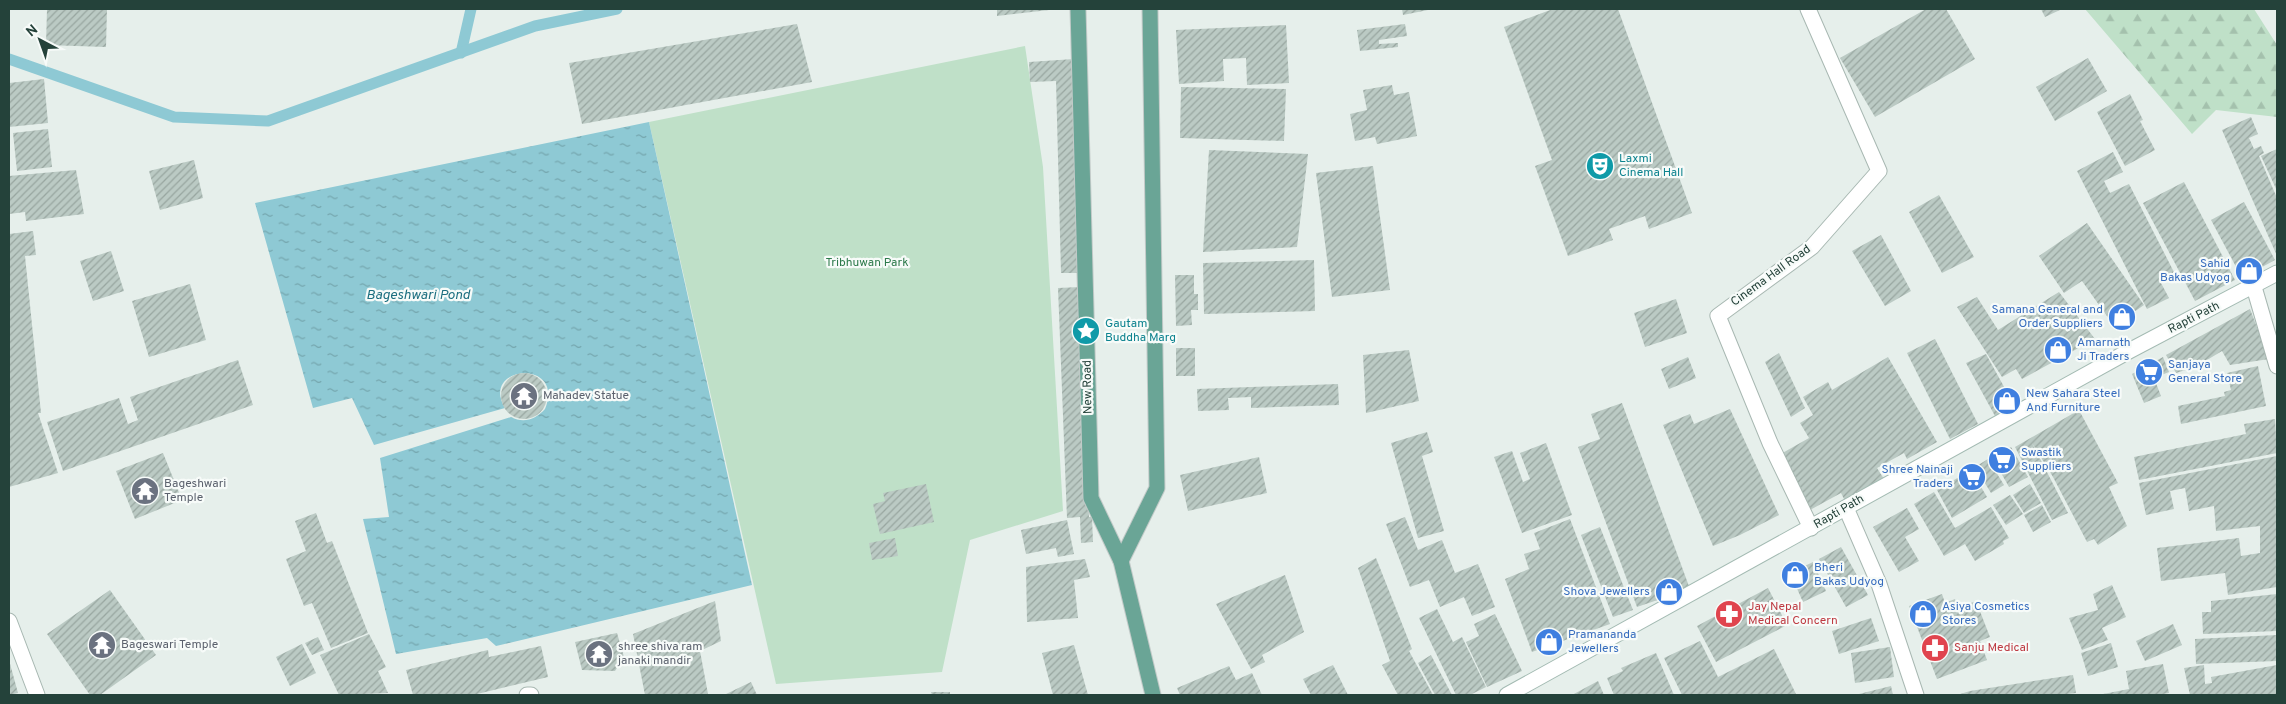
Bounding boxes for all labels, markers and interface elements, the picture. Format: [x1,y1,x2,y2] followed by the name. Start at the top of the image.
[15,15,65,65] north arrow
[23,22,42,41] text: N
[1585,151,1615,181] theatre icon: Laxmi Cinema Hall
[1619,151,1683,181] place label: Laxmi Cinema Hall
[1728,242,1814,310] street label: Cinema Hall Road
[825,255,909,271] park label: Tribhuwan Park
[2160,256,2230,286] place label: Sahid Bakas Udyog
[2234,256,2264,286] shop icon: Sahid Bakas Udyog
[366,287,471,304] water label: Bageshwari Pond
[2166,298,2222,338] street label: Rapti Path
[1992,302,2103,332] place label: Samana General and Order Suppliers
[2107,302,2137,332] shop icon: Samana General and Order Suppliers
[1071,316,1101,346] place icon: Gautam Buddha Marg
[1105,316,1176,346] place label: Gautam Buddha Marg
[2043,335,2073,365] shop icon: Amarnath Ji Traders
[2077,335,2130,365] place label: Amarnath Ji Traders
[2134,357,2164,387] supermarket icon: Sanjaya General Store
[2168,357,2242,387] place label: Sanjaya General Store
[1080,360,1096,414] street label: New Road
[509,381,539,411] temple icon: Mahadev Statue
[1992,386,2022,416] shop icon: New Sahara Steel And Furniture
[2026,386,2120,416] place label: New Sahara Steel And Furniture
[543,388,629,404] place label: Mahadev Statue
[1987,445,2017,475] supermarket icon: Swastik Suppliers
[2021,445,2071,475] place label: Swastik Suppliers
[1882,462,1953,492] place label: Shree Nainaji Traders
[1957,462,1987,492] supermarket icon: Shree Nainaji Traders
[130,476,160,506] temple icon: Bageshwari Temple
[164,476,226,506] place label: Bageshwari Temple
[1811,491,1867,533] street label: Rapti Path
[1780,560,1810,590] shop icon: Bheri Bakas Udyog
[1814,560,1884,590] place label: Bheri Bakas Udyog
[1654,577,1684,607] shop icon: Shova Jewellers
[1563,584,1650,600] place label: Shova Jewellers
[1714,599,1744,629] pharmacy icon: Jay Nepal Medical Concern
[1748,599,1838,629] place label: Jay Nepal Medical Concern
[1908,599,1938,629] shop icon: Asiya Cosmetics Stores
[1942,599,2030,629] place label: Asiya Cosmetics Stores
[1534,627,1564,657] shop icon: Pramananda Jewellers
[1568,627,1636,657] place label: Pramananda Jewellers
[87,630,117,660] temple icon: Bageswari Temple
[1920,633,1950,663] pharmacy icon: Sanju Medical
[121,637,218,653] place label: Bageswari Temple
[584,639,614,669] temple icon: shree shiva ram janaki mandir
[617,639,702,669] place label: shree shiva ram janaki mandir
[1954,640,2029,656] place label: Sanju Medical

